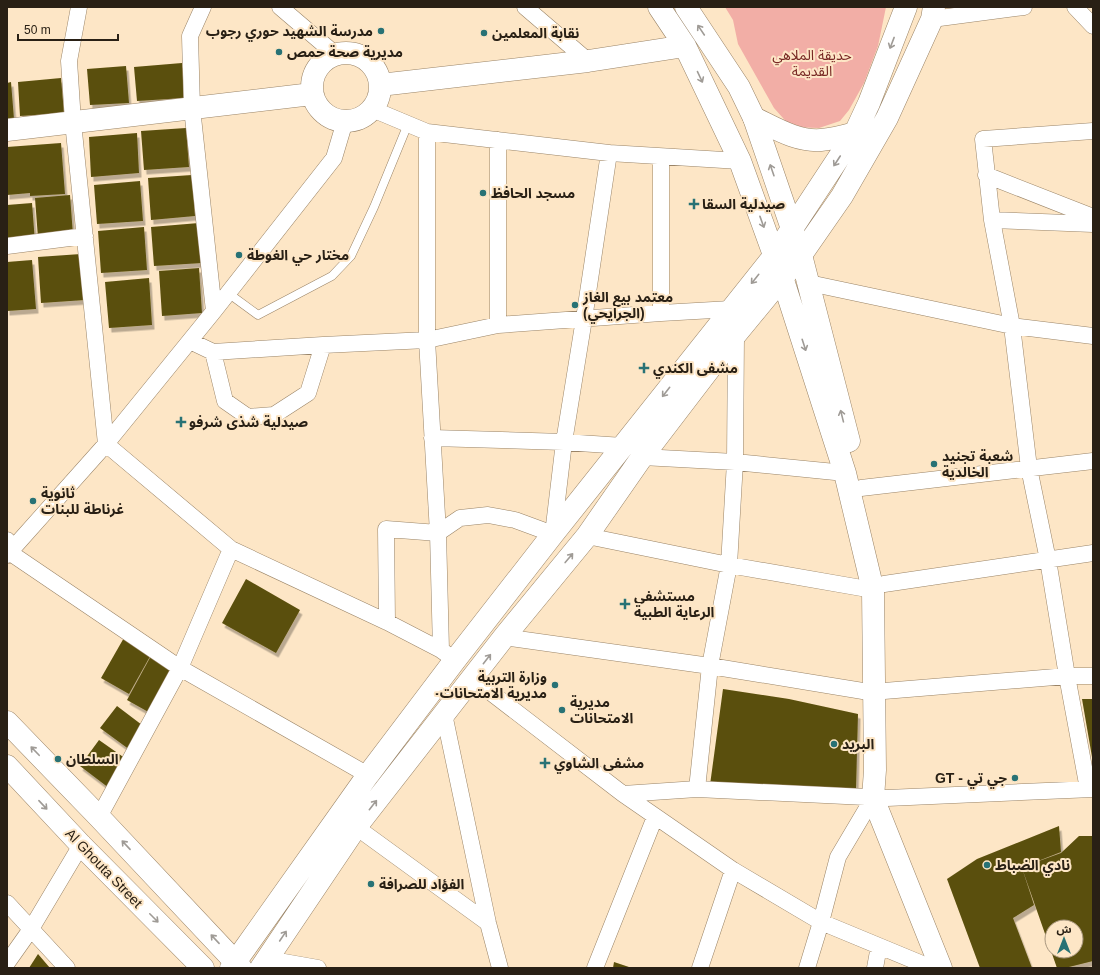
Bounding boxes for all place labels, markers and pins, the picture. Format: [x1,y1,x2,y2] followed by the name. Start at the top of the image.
[206,23,373,42] place label: مدرسة الشهيد حوري رجوب
[492,25,579,41] place label: نقابة المعلمين
[376,26,386,36] marker: مدرسة الشهيد حوري رجوب
[479,28,489,38] marker: نقابة المعلمين
[287,44,403,61] place label: مديرية صحة حمص
[274,47,284,57] marker: مديرية صحة حمص
[491,185,575,201] place label: مسجد الحافظ
[478,188,488,198] marker: مسجد الحافظ
[702,196,785,212] place label: صيدلية السقا
[689,199,699,209] marker: صيدلية السقا
[247,247,349,266] place label: مختار حي الغوطة
[234,250,244,260] marker: مختار حي الغوطة
[582,289,673,324] place label: معتمد بيع الغاز (الجرايحي)
[570,300,580,310] marker: معتمد بيع الغاز (الجرايحي)
[653,360,738,379] place label: مشفى الكندي
[638,362,650,374] marker: مشفى الكندي
[189,414,309,431] place label: صيدلية شذى شرفو
[176,417,186,427] marker: صيدلية شذى شرفو
[942,448,1013,480] place label: شعبة تجنيد الخالدية
[929,459,939,469] marker: شعبة تجنيد الخالدية
[41,485,124,518] place label: ثانوية غرناطة للبنات
[28,496,38,506] marker: ثانوية غرناطة للبنات
[634,588,715,621] place label: مستشفى الرعاية الطبية
[619,598,631,610] marker: مستشفى الرعاية الطبية
[435,669,547,702] place label: وزارة التربية -مديرية الامتحانات
[550,680,560,690] marker: وزارة التربية -مديرية الامتحانات
[570,694,634,726] place label: مديرية الامتحانات
[557,705,567,715] marker: مديرية الامتحانات
[842,736,874,753] place label: البريد
[829,739,839,749] marker: البريد
[66,751,119,767] place label: السلطان
[53,754,63,764] marker: السلطان
[554,755,644,774] place label: مشفى الشاوي
[539,757,551,769] marker: مشفى الشاوي
[935,770,1007,789] place label: GT - جي تي
[1010,773,1020,783] marker: GT - جي تي
[995,857,1070,876] place label: نادي الضباط
[982,860,992,870] marker: نادي الضباط
[379,876,465,893] place label: الفؤاد للصرافة
[366,879,376,889] marker: الفؤاد للصرافة

